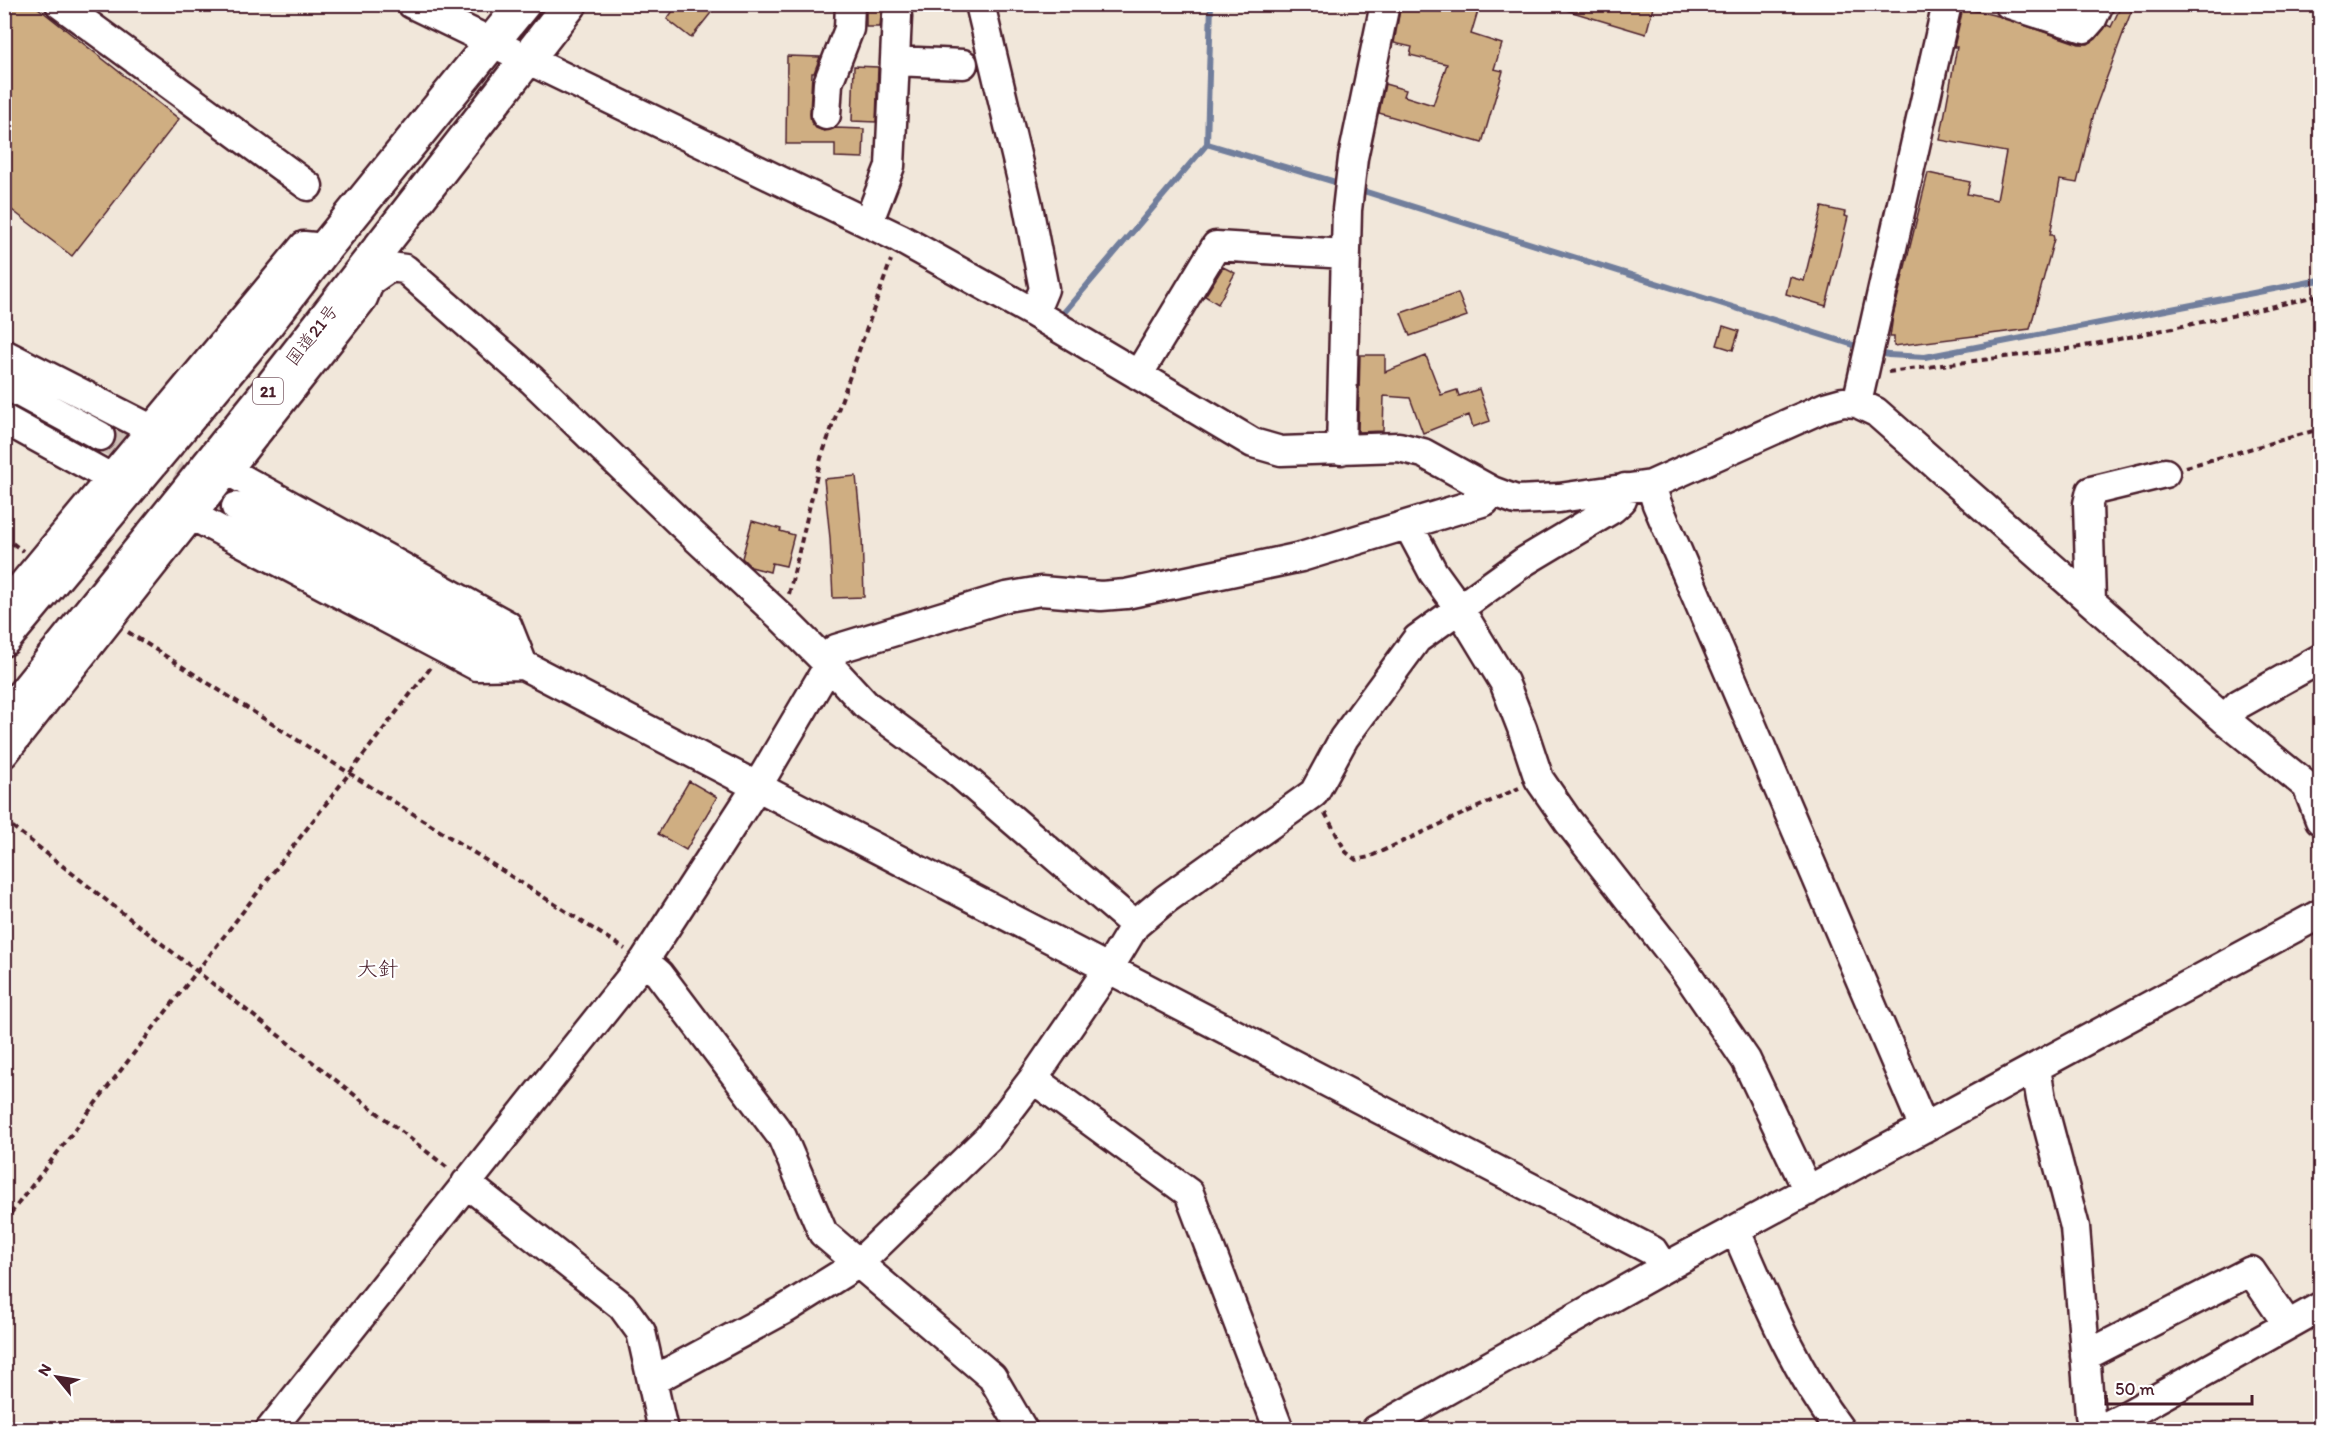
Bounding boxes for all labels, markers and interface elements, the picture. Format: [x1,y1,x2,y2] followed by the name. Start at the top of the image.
[281,300,343,370] street label: 国道21号
[253,378,283,404] road number: 21
[357,956,399,981] district label: 大針
[27,1347,87,1407] north arrow
[34,1360,55,1379] text: N
[2106,1368,2252,1406] scale bar
[2115,1378,2155,1400] text: 50 m

